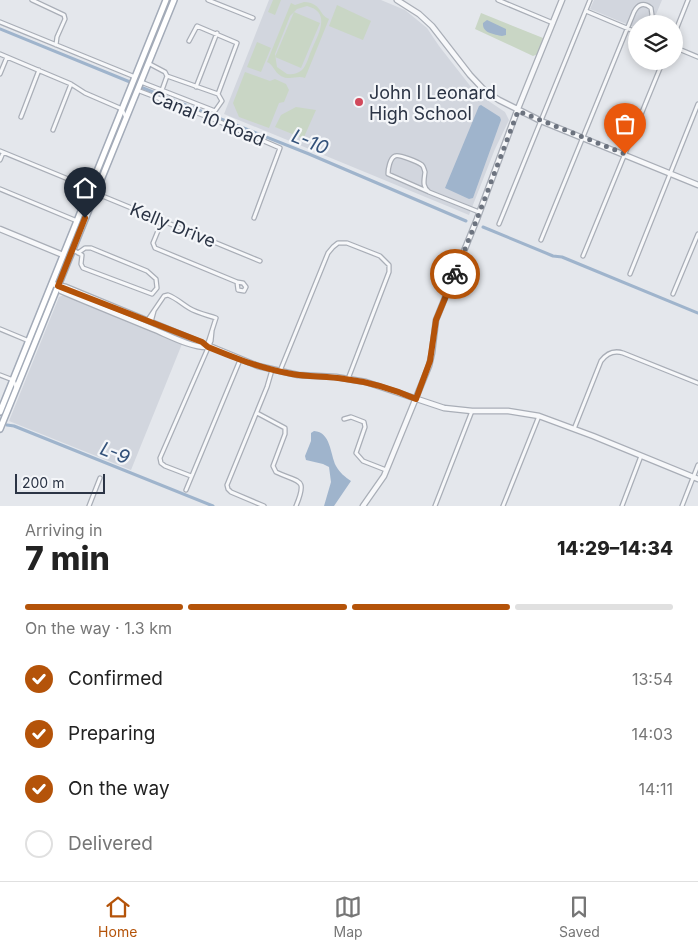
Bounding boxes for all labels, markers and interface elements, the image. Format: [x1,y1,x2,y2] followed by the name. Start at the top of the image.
[628,15,683,70] map controls
[628,15,683,70] button: layers
[369,82,496,124] place label: John I Leonard High School
[148,86,268,150] street label: Canal 10 Road
[353,96,365,108] marker: John I Leonard High School
[604,103,646,154] pin
[611,110,639,138] icon: bag
[288,124,332,160] water label: L-10
[64,167,106,218] pin
[71,174,99,202] icon: home
[127,198,219,252] street label: Kelly Drive
[430,249,480,299] courier
[441,260,469,288] icon: bike
[97,437,133,469] water label: L-9
[15,471,105,494] scale bar
[22,474,64,491] text: 200 m
[25,520,102,540] text: Arriving in
[557,537,673,560] text: 14:29–14:34
[25,539,110,578] text: 7 min
[25,618,172,638] text: On the way · 1.3 km
[25,665,53,693] icon: check
[68,667,163,690] text: Confirmed
[632,669,673,689] text: 13:54
[25,720,53,748] icon: check
[68,722,155,745] text: Preparing
[632,724,673,744] text: 14:03
[25,775,53,803] icon: check
[68,777,170,800] text: On the way
[639,779,673,799] text: 14:11
[68,832,153,855] text: Delivered
[98,893,137,940] tab: Home
[334,893,363,940] tab: Map
[559,893,600,940] tab: Saved

